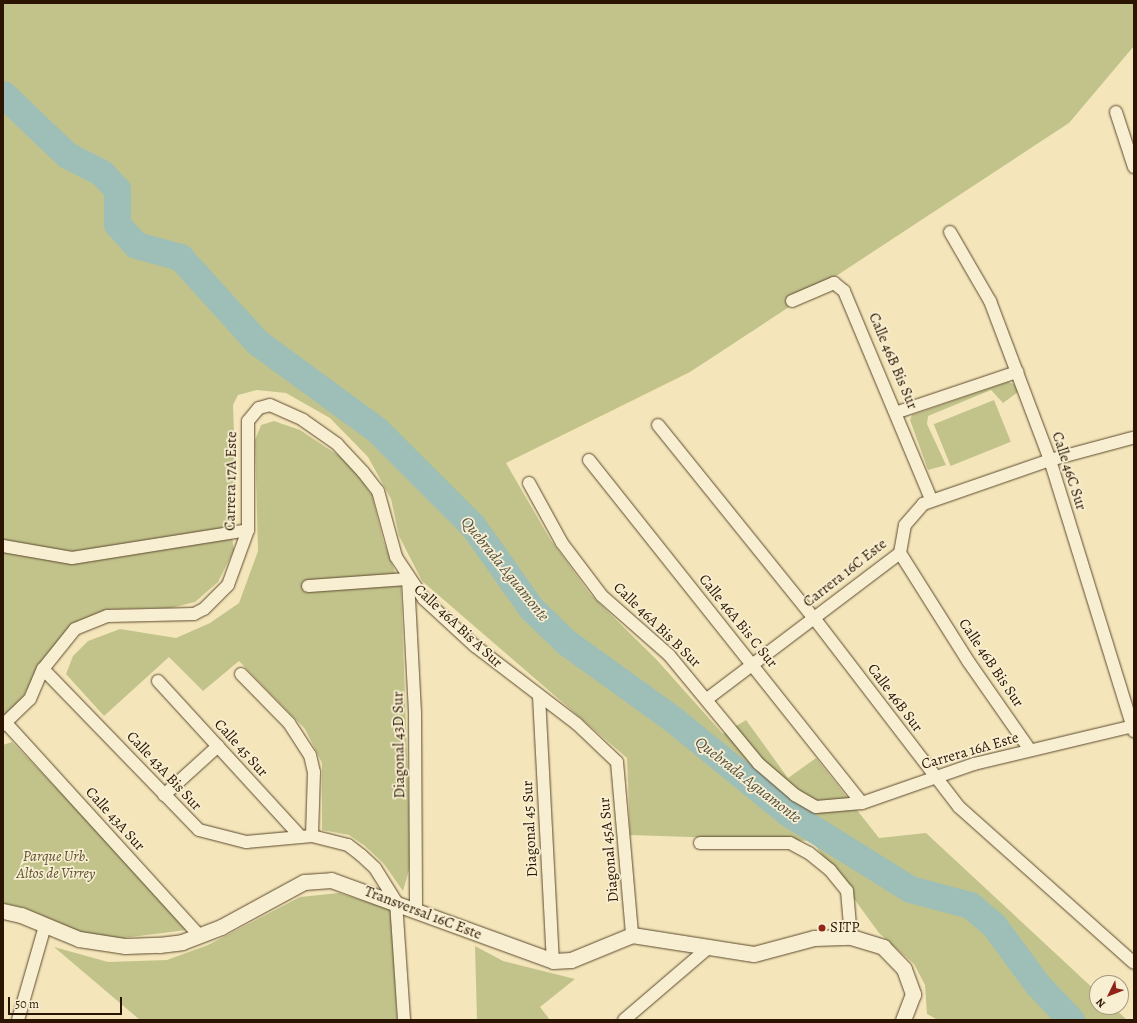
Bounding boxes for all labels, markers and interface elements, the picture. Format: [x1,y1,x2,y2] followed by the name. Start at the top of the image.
[865,310,921,412] street label: Calle 46B Bis Sur
[1048,430,1090,512] street label: Calle 46C Sur
[221,431,241,531] street label: Carrera 17A Este
[457,513,553,625] water label: Quebrada Aguamonte
[800,535,890,611] street label: Carrera 16C Este
[695,571,781,671] street label: Calle 46A Bis C Sur
[610,579,704,671] street label: Calle 46A Bis B Sur
[410,580,506,672] street label: Calle 46A Bis A Sur
[955,615,1027,711] street label: Calle 46B Bis Sur
[863,660,927,736] street label: Calle 46B Sur
[389,691,409,799] street label: Diagonal 43D Sur
[210,715,272,781] street label: Calle 45 Sur
[123,728,205,814] street label: Calle 43A Bis Sur
[919,729,1021,773] street label: Carrera 16A Este
[691,733,805,827] water label: Quebrada Aguamonte
[518,780,542,878] street label: Diagonal 45 Sur
[82,783,148,855] street label: Calle 43A Sur
[595,797,623,903] street label: Diagonal 45A Sur
[17,847,95,882] park label: Parque Urb. Altos de Virrey
[362,882,484,944] street label: Transversal 16C Este
[830,919,860,937] place label: SITP
[817,923,827,933] marker: SITP
[1089,975,1129,1015] north arrow
[10,989,124,1015] scale bar
[1092,995,1109,1011] text: N
[15,996,39,1012] text: 50 m

